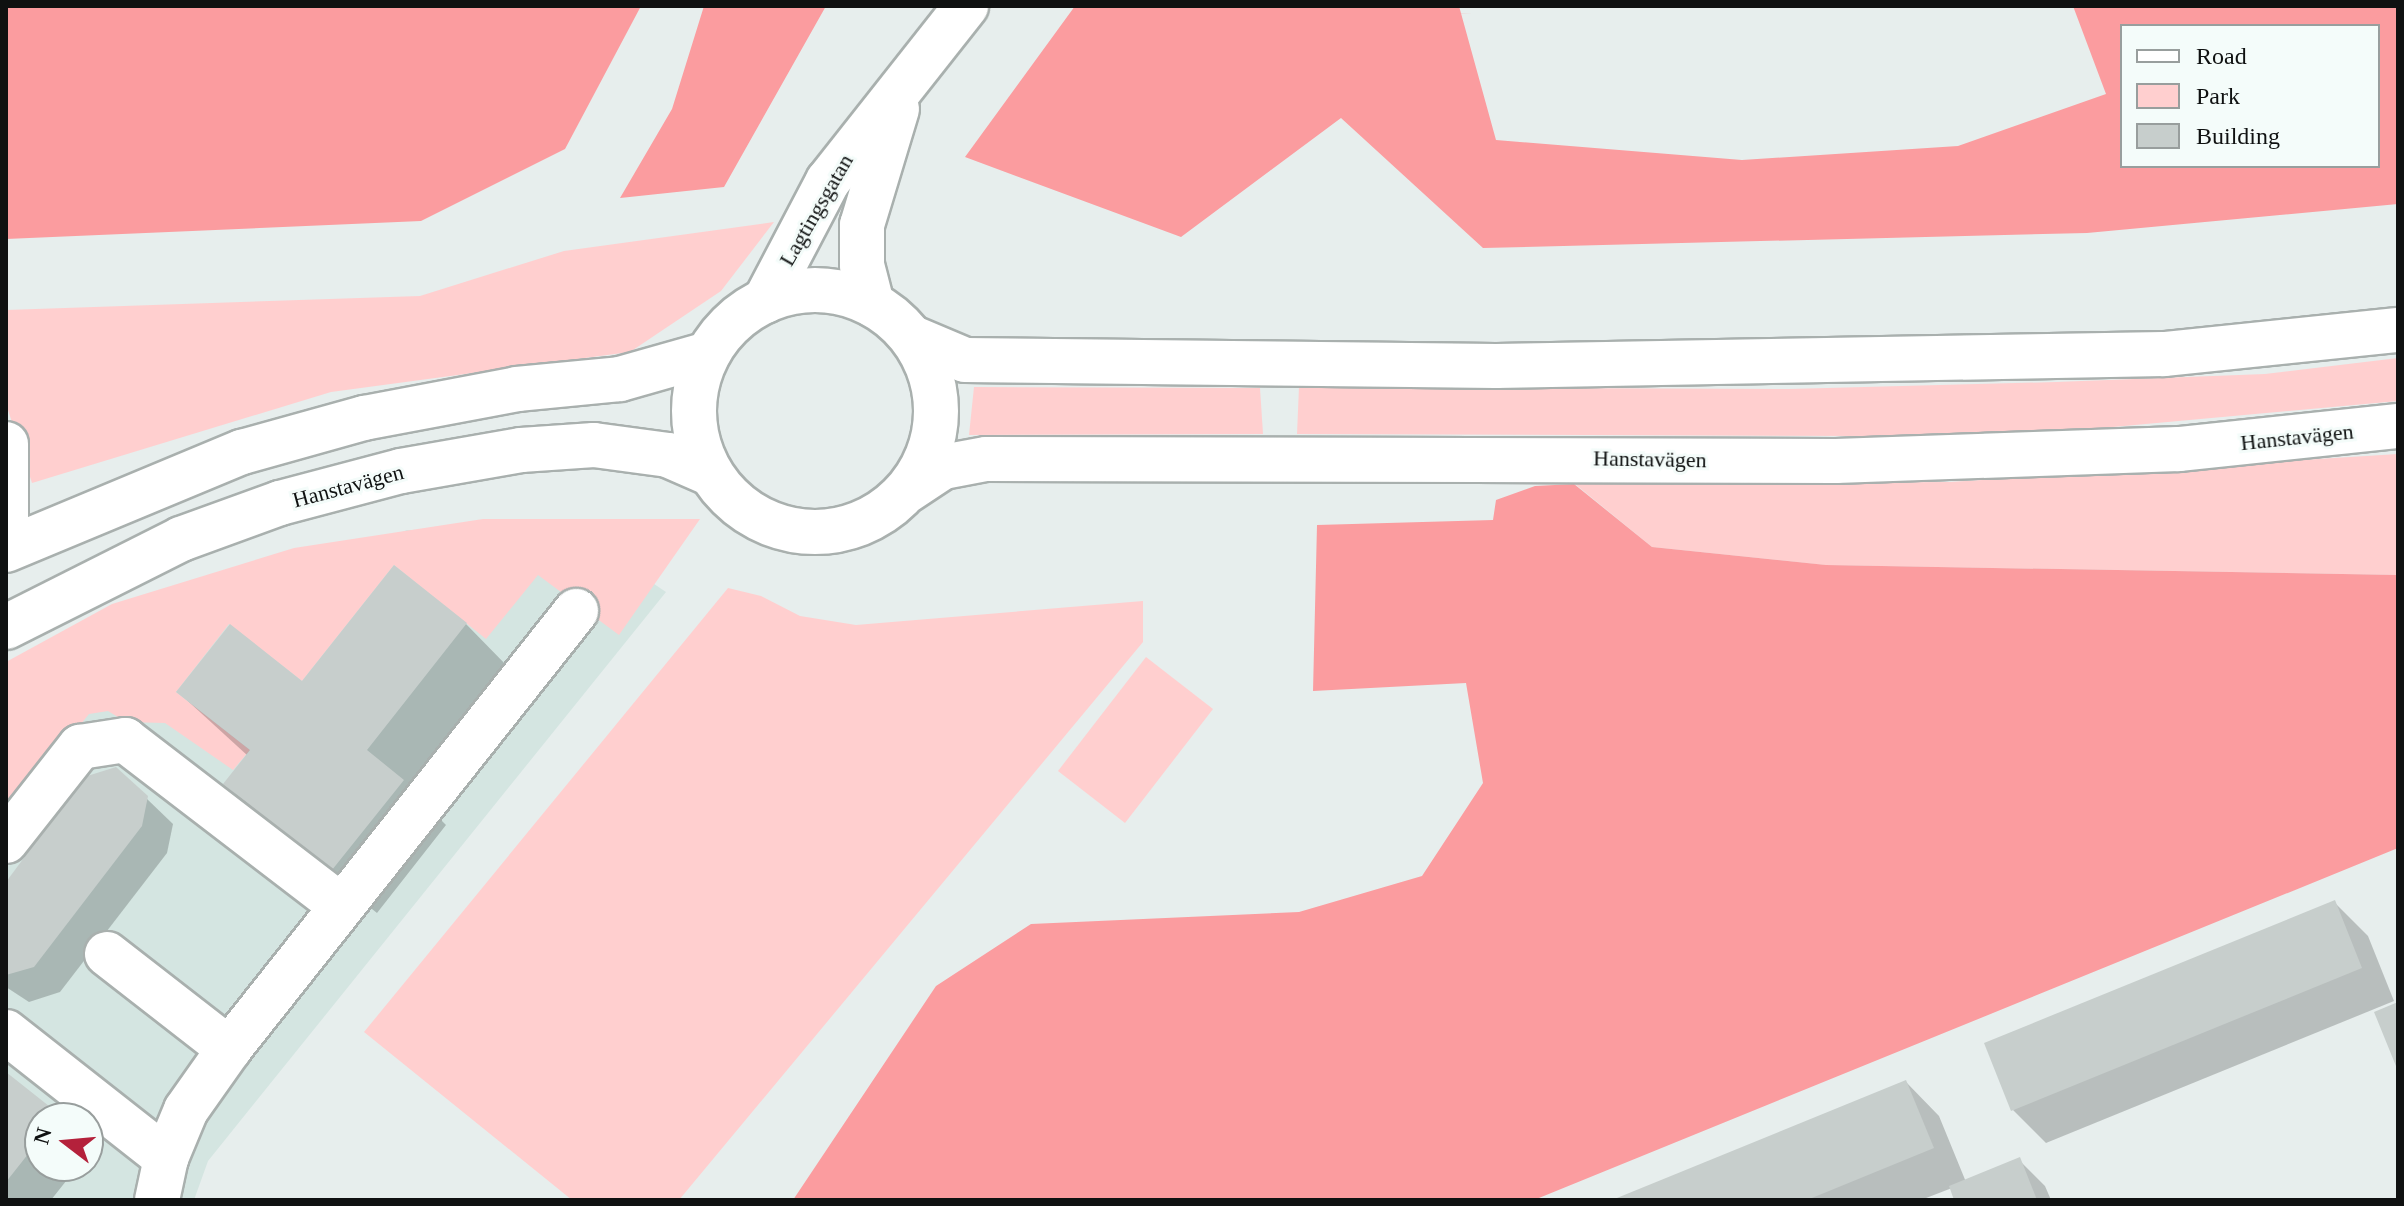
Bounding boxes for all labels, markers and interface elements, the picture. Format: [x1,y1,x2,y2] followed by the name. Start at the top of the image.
[2120,24,2380,168] legend
[2196,43,2247,69] text: Road
[2196,83,2240,109] text: Park
[2196,123,2280,149] text: Building
[773,149,859,271] street label: Lagtingsgatan
[2239,418,2355,456] street label: Hanstavägen
[1593,445,1707,473] street label: Hanstavägen
[290,459,406,513] street label: Hanstavägen
[24,1102,104,1182] north arrow
[28,1125,57,1147] text: N

